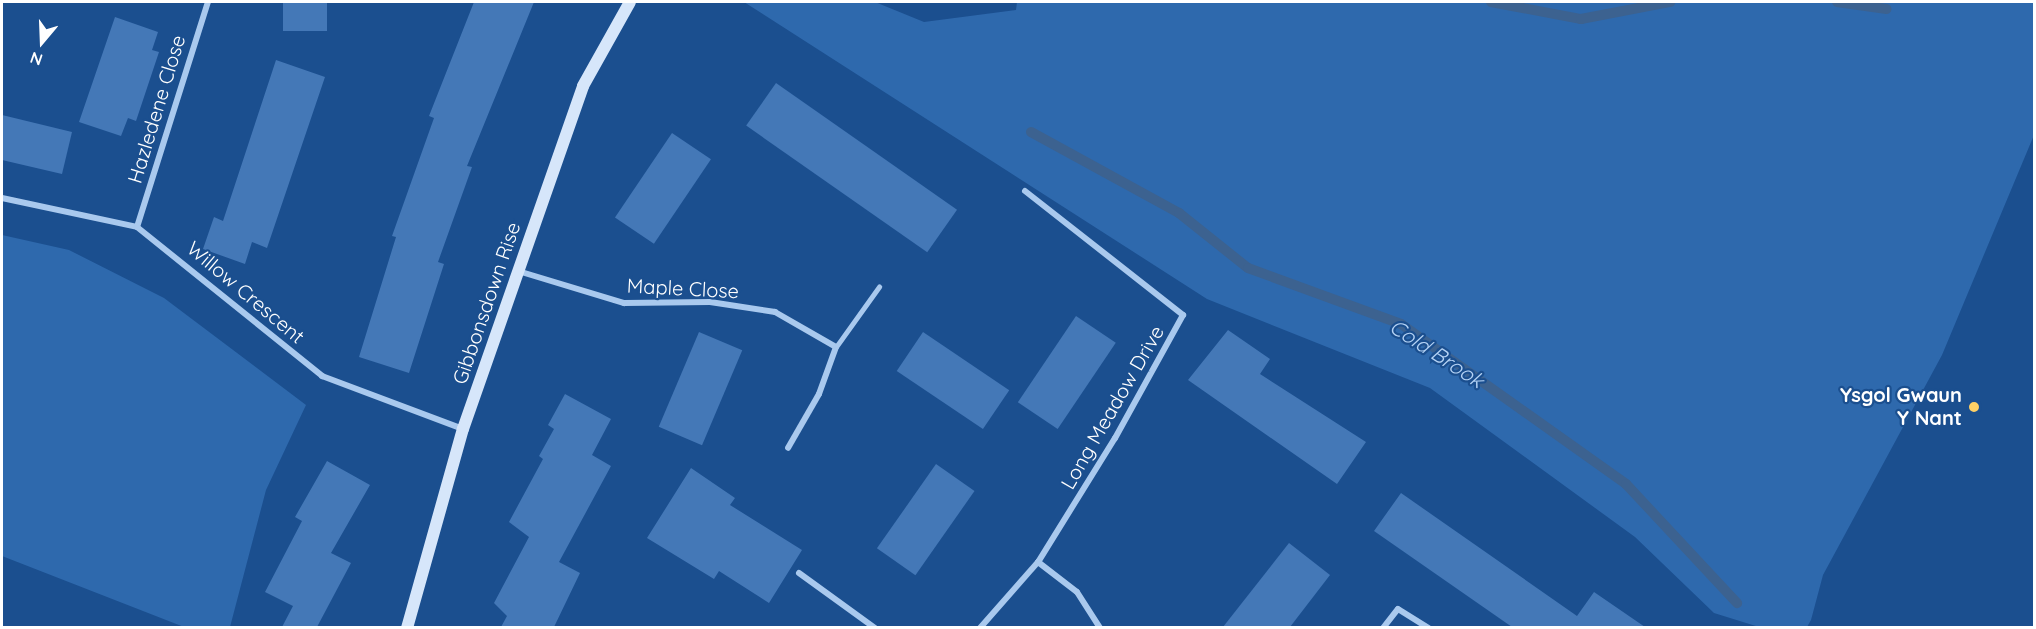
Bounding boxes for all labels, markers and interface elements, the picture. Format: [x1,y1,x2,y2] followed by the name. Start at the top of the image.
[12,12,72,72] north arrow
[122,32,190,186] street label: Hazledene Close
[27,48,45,70] text: N
[447,219,525,387] street label: Gibbonsdown Rise
[182,236,310,348] street label: Willow Crescent
[626,273,740,303] street label: Maple Close
[1385,313,1489,393] water label: Cold Brook
[1055,321,1169,493] street label: Long Meadow Drive
[1840,383,1962,430] place label: Ysgol Gwaun Y Nant
[1967,400,1981,414] marker: Ysgol Gwaun Y Nant

